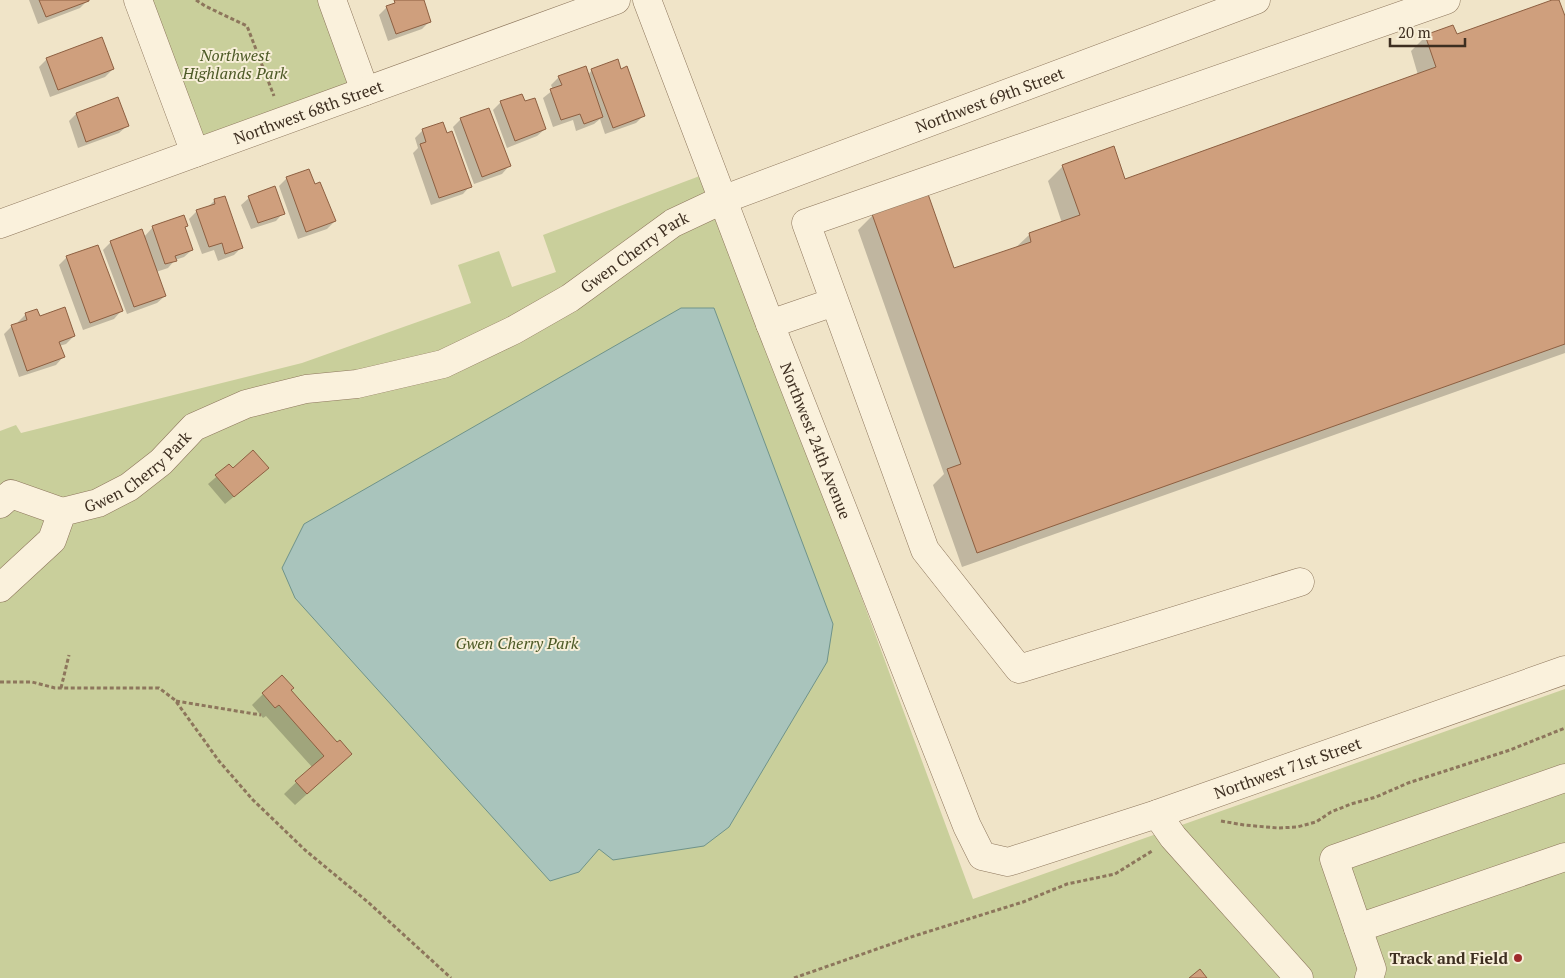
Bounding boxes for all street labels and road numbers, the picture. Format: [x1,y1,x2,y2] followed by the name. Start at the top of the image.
[912,62,1067,138] street label: Northwest 69th Street
[231,75,386,149] street label: Northwest 68th Street
[576,206,693,298] street label: Gwen Cherry Park
[775,359,857,522] street label: Northwest 24th Avenue
[82,425,196,517] street label: Gwen Cherry Park
[1211,732,1364,804] street label: Northwest 71st Street

